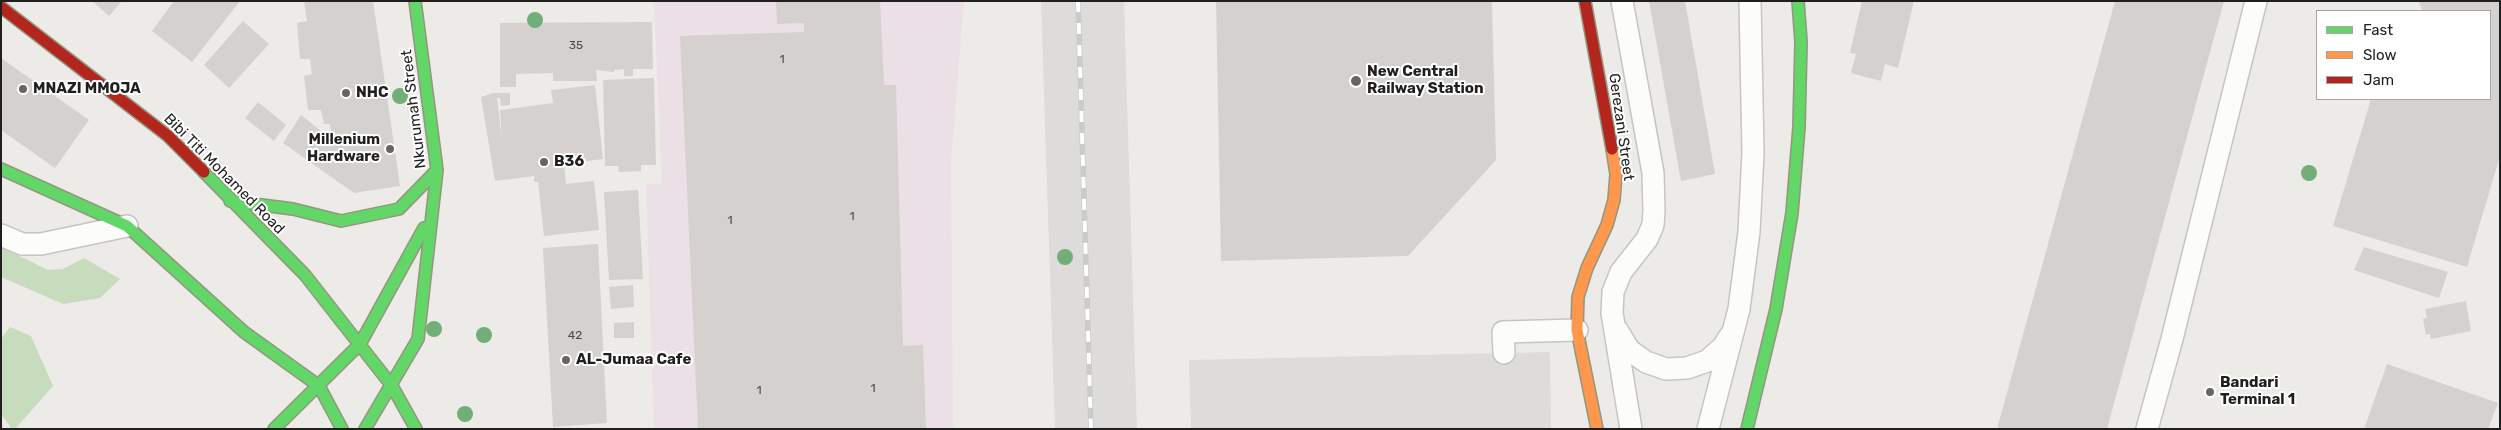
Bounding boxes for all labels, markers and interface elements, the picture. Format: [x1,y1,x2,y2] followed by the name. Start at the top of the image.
[2316,10,2491,100] legend
[2363,21,2393,39] text: Fast
[569,39,583,53] house number: 35
[2363,46,2396,64] text: Slow
[398,48,430,170] street label: Nkurumah Street
[779,53,785,67] house number: 1
[1367,63,1484,98] place label: New Central Railway Station
[2363,71,2394,89] text: Jam
[1605,72,1637,182] street label: Gerezani Street
[1349,74,1363,88] marker: New Central Railway Station
[33,80,141,98] place label: MNAZI MMOJA
[17,83,29,95] marker: MNAZI MMOJA
[356,84,388,102] place label: NHC
[340,87,352,99] marker: NHC
[160,110,288,238] street label: Bibi Titi Mohamed Road
[307,131,380,166] place label: Millenium Hardware
[384,143,396,155] marker: Millenium Hardware
[554,153,584,171] place label: B36
[538,156,550,168] marker: B36
[849,210,855,224] house number: 1
[727,214,733,228] house number: 1
[568,329,582,343] house number: 42
[576,351,691,369] place label: AL-Jumaa Cafe
[560,354,572,366] marker: AL-Jumaa Cafe
[2220,374,2295,409] place label: Bandari Terminal 1
[870,382,876,396] house number: 1
[756,384,762,398] house number: 1
[2204,386,2216,398] marker: Bandari Terminal 1

